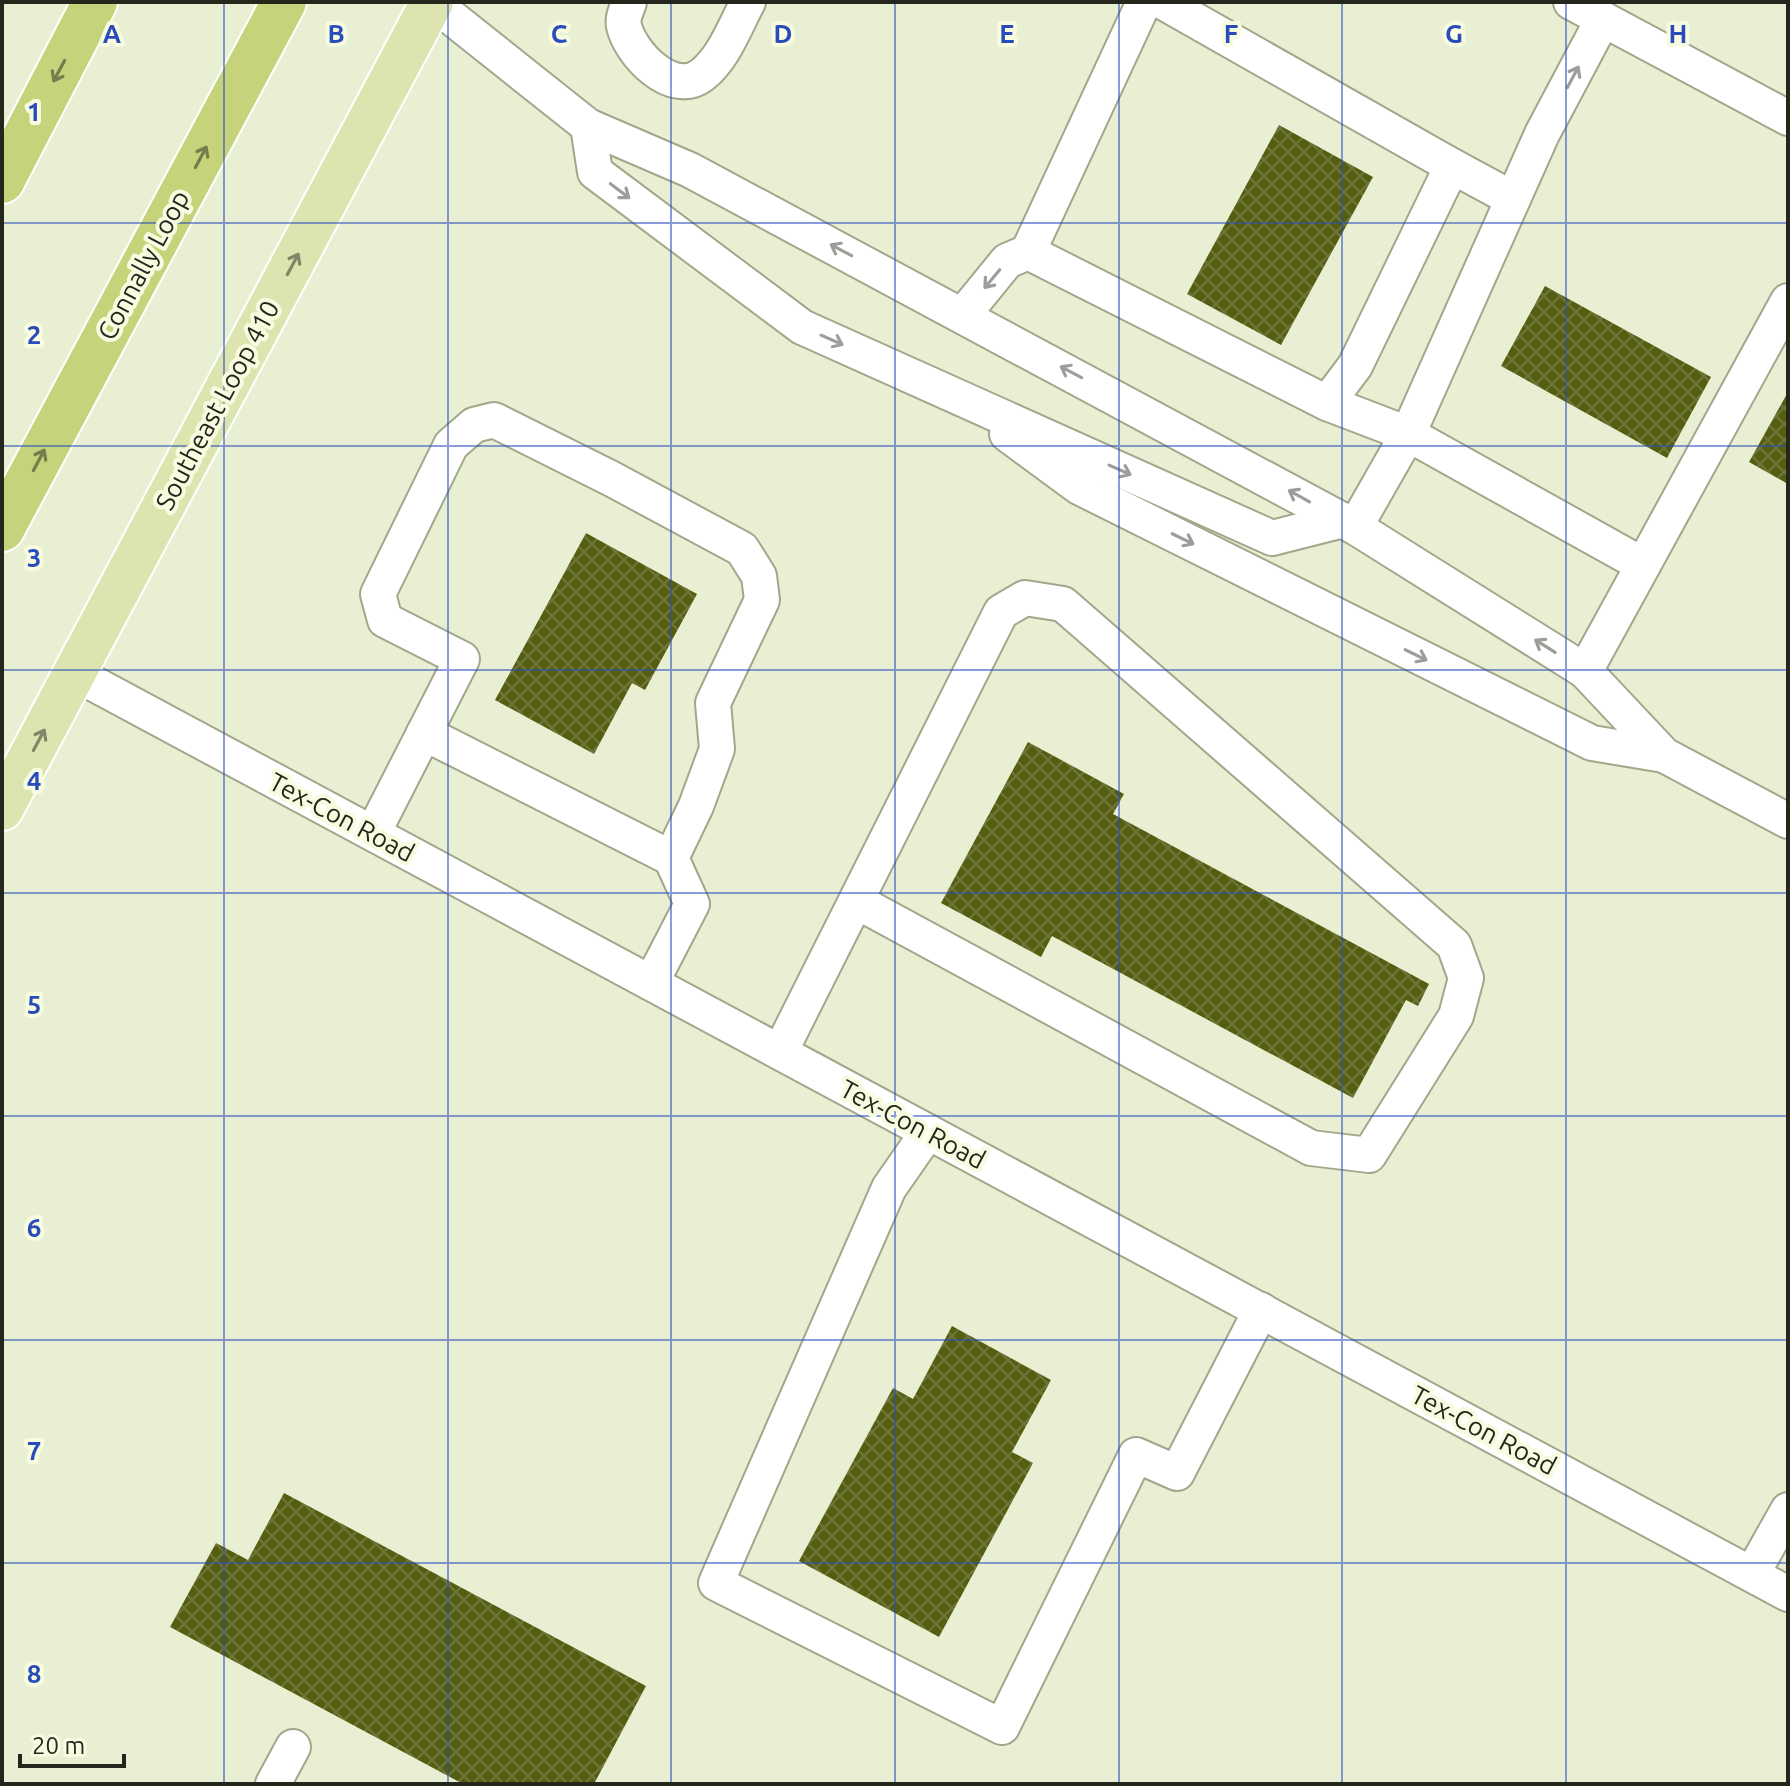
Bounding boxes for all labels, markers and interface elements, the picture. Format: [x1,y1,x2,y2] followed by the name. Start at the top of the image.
[103,19,122,48] text: A
[327,19,345,48] text: B
[551,19,568,48] text: C
[774,19,792,48] text: D
[999,19,1015,48] text: E
[1224,19,1238,48] text: F
[1445,19,1463,48] text: G
[1669,19,1687,48] text: H
[51,59,67,83] one-way arrow
[1565,66,1581,89] one-way arrow
[27,97,41,126] text: 1
[194,145,209,169] one-way arrow
[609,182,630,199] one-way arrow
[91,185,195,345] street label: Connally Loop
[830,242,854,258] one-way arrow
[285,252,301,276] one-way arrow
[983,269,1001,289] one-way arrow
[150,295,284,515] street label: Southeast Loop 410
[27,320,41,349] text: 2
[819,334,844,349] one-way arrow
[1059,364,1083,380] one-way arrow
[31,448,47,472] one-way arrow
[1108,463,1132,478] one-way arrow
[1288,488,1312,504] one-way arrow
[1171,532,1195,548] one-way arrow
[27,543,41,572] text: 3
[1535,637,1557,654] one-way arrow
[1403,648,1427,663] one-way arrow
[31,729,47,753] one-way arrow
[27,766,41,795] text: 4
[265,767,419,867] street label: Tex-Con Road
[27,990,41,1019] text: 5
[836,1074,990,1174] street label: Tex-Con Road
[27,1213,41,1242] text: 6
[1407,1380,1561,1480] street label: Tex-Con Road
[27,1436,41,1465] text: 7
[27,1659,41,1688] text: 8
[20,1718,124,1768] scale bar
[32,1732,85,1759] text: 20 m

